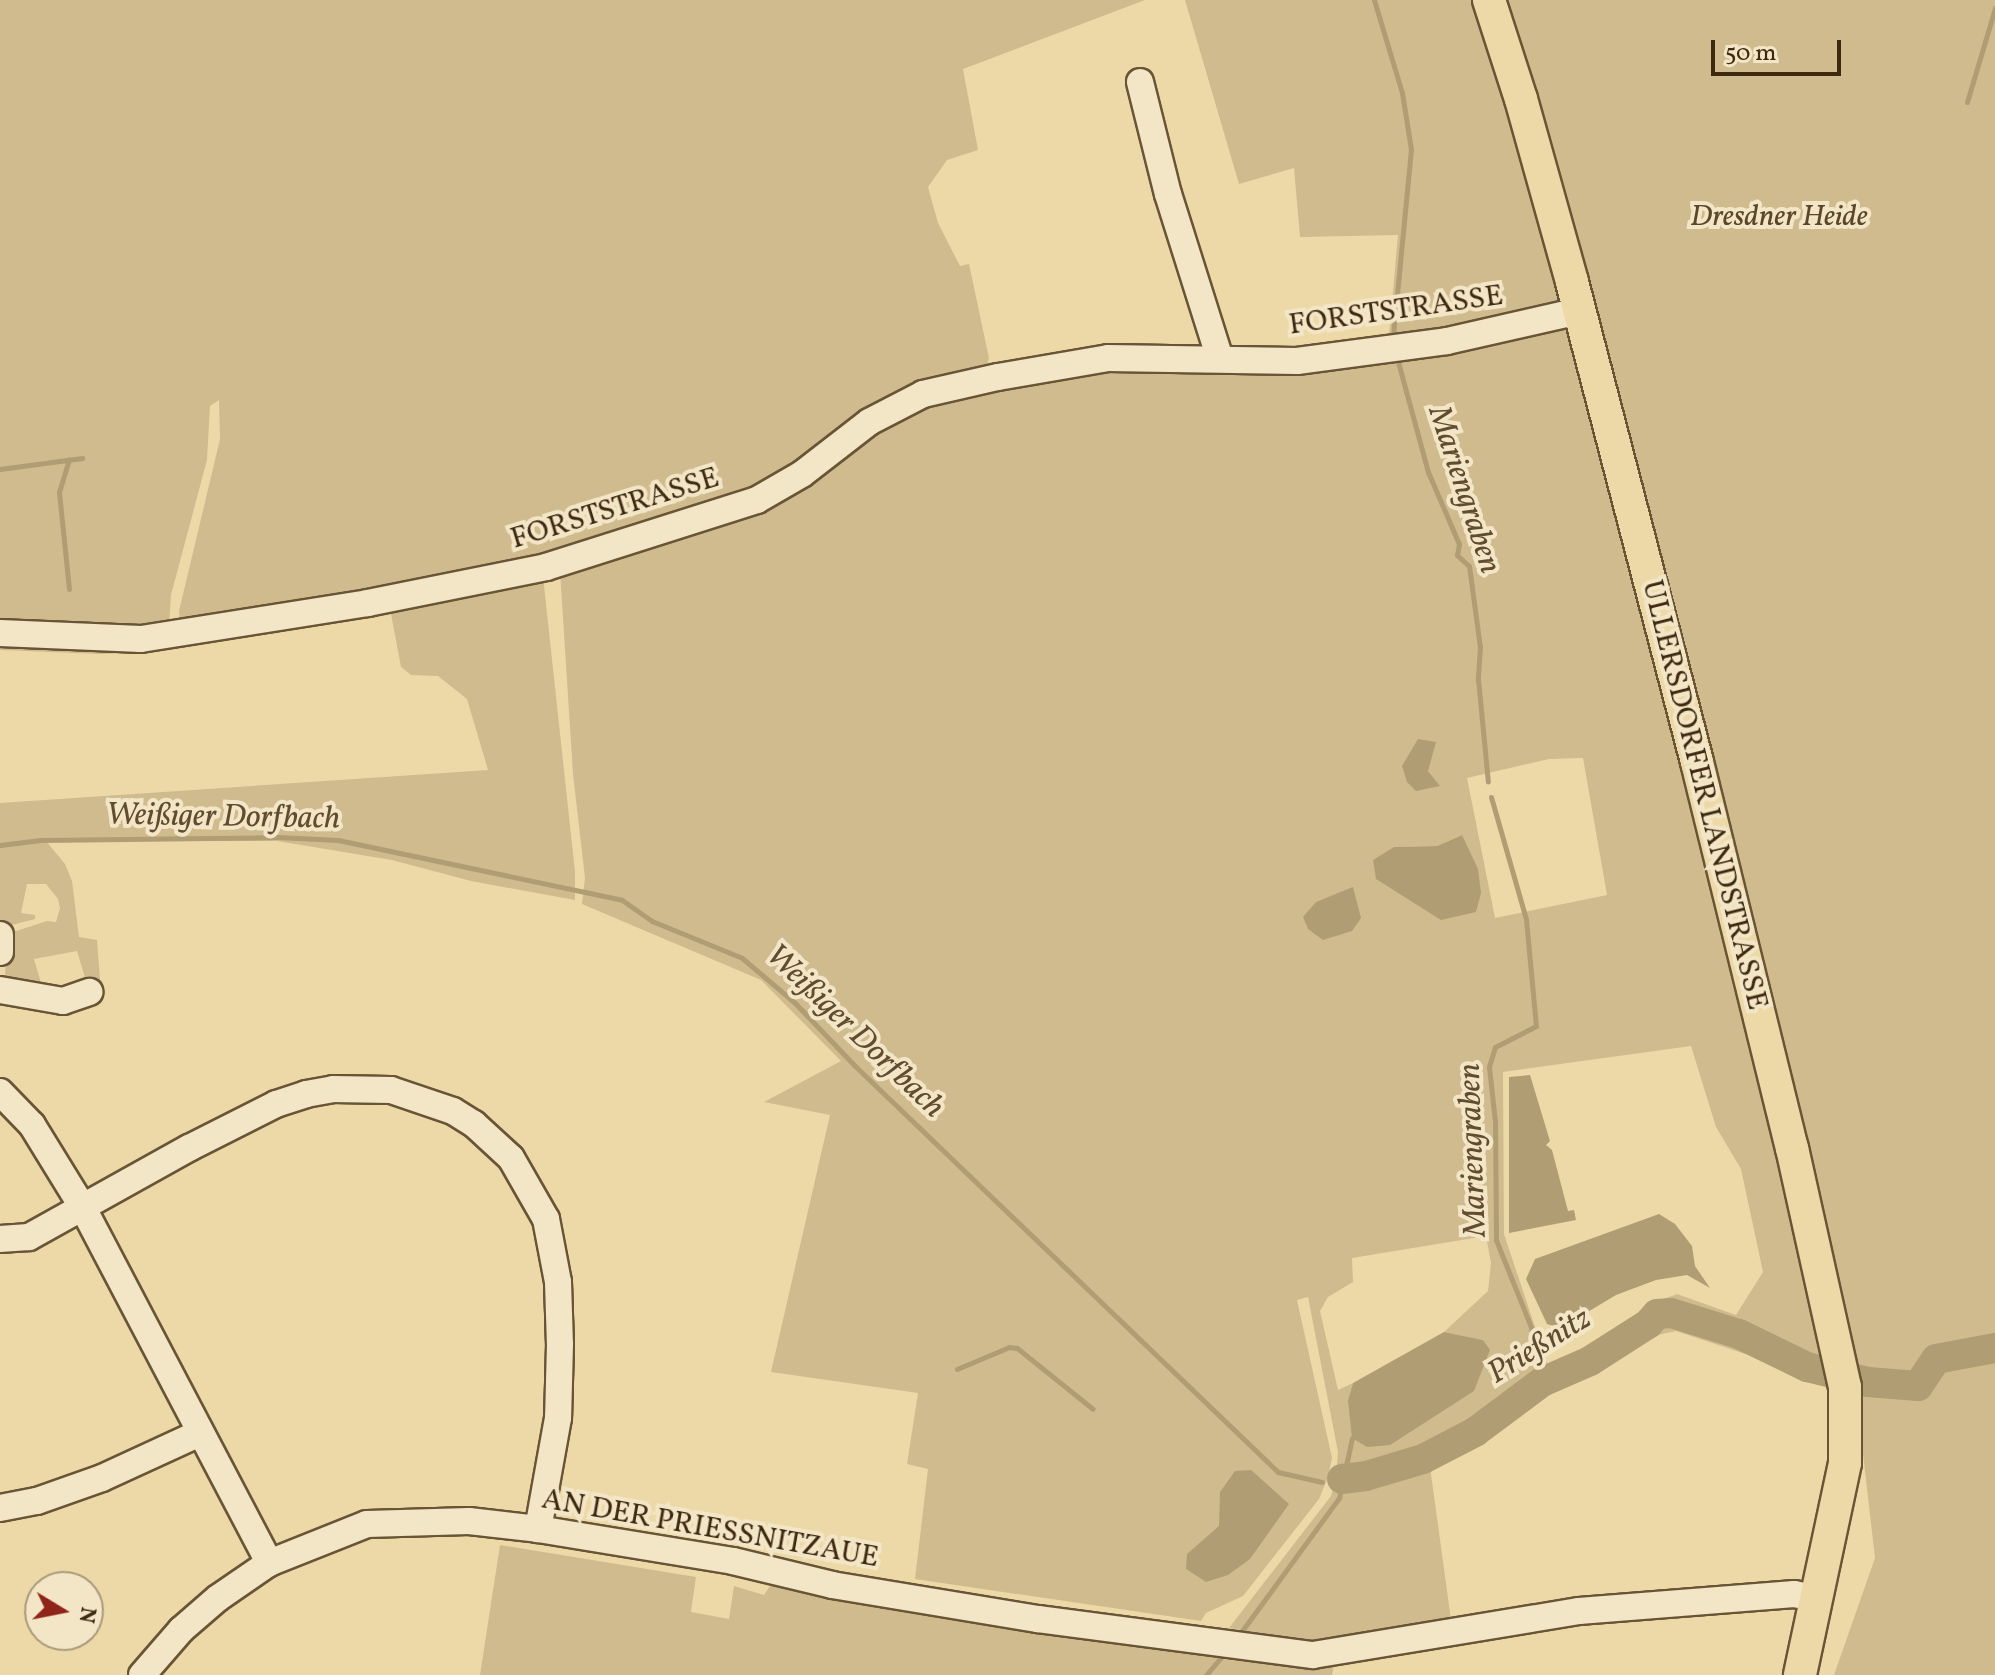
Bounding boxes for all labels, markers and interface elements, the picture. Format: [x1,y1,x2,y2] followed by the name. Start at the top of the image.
[1715,24,1845,74] scale bar
[1725,37,1777,71] text: 50 m
[1690,199,1868,235] park label: Dresdner Heide
[1287,278,1505,344] street label: FORSTSTRASSE
[1418,401,1508,579] water label: Mariengraben
[506,460,724,558] street label: FORSTSTRASSE
[1633,576,1775,1014] street label: ULLERSDORFER LANDSTRASSE
[106,797,340,839] water label: Weißiger Dorfbach
[757,937,951,1127] water label: Weißiger Dorfbach
[1452,1063,1496,1237] water label: Mariengraben
[1481,1300,1599,1394] water label: Prießnitz
[539,1482,881,1576] street label: AN DER PRIESSNITZAUE
[24,1571,104,1651] north arrow
[70,1604,103,1625] text: N

